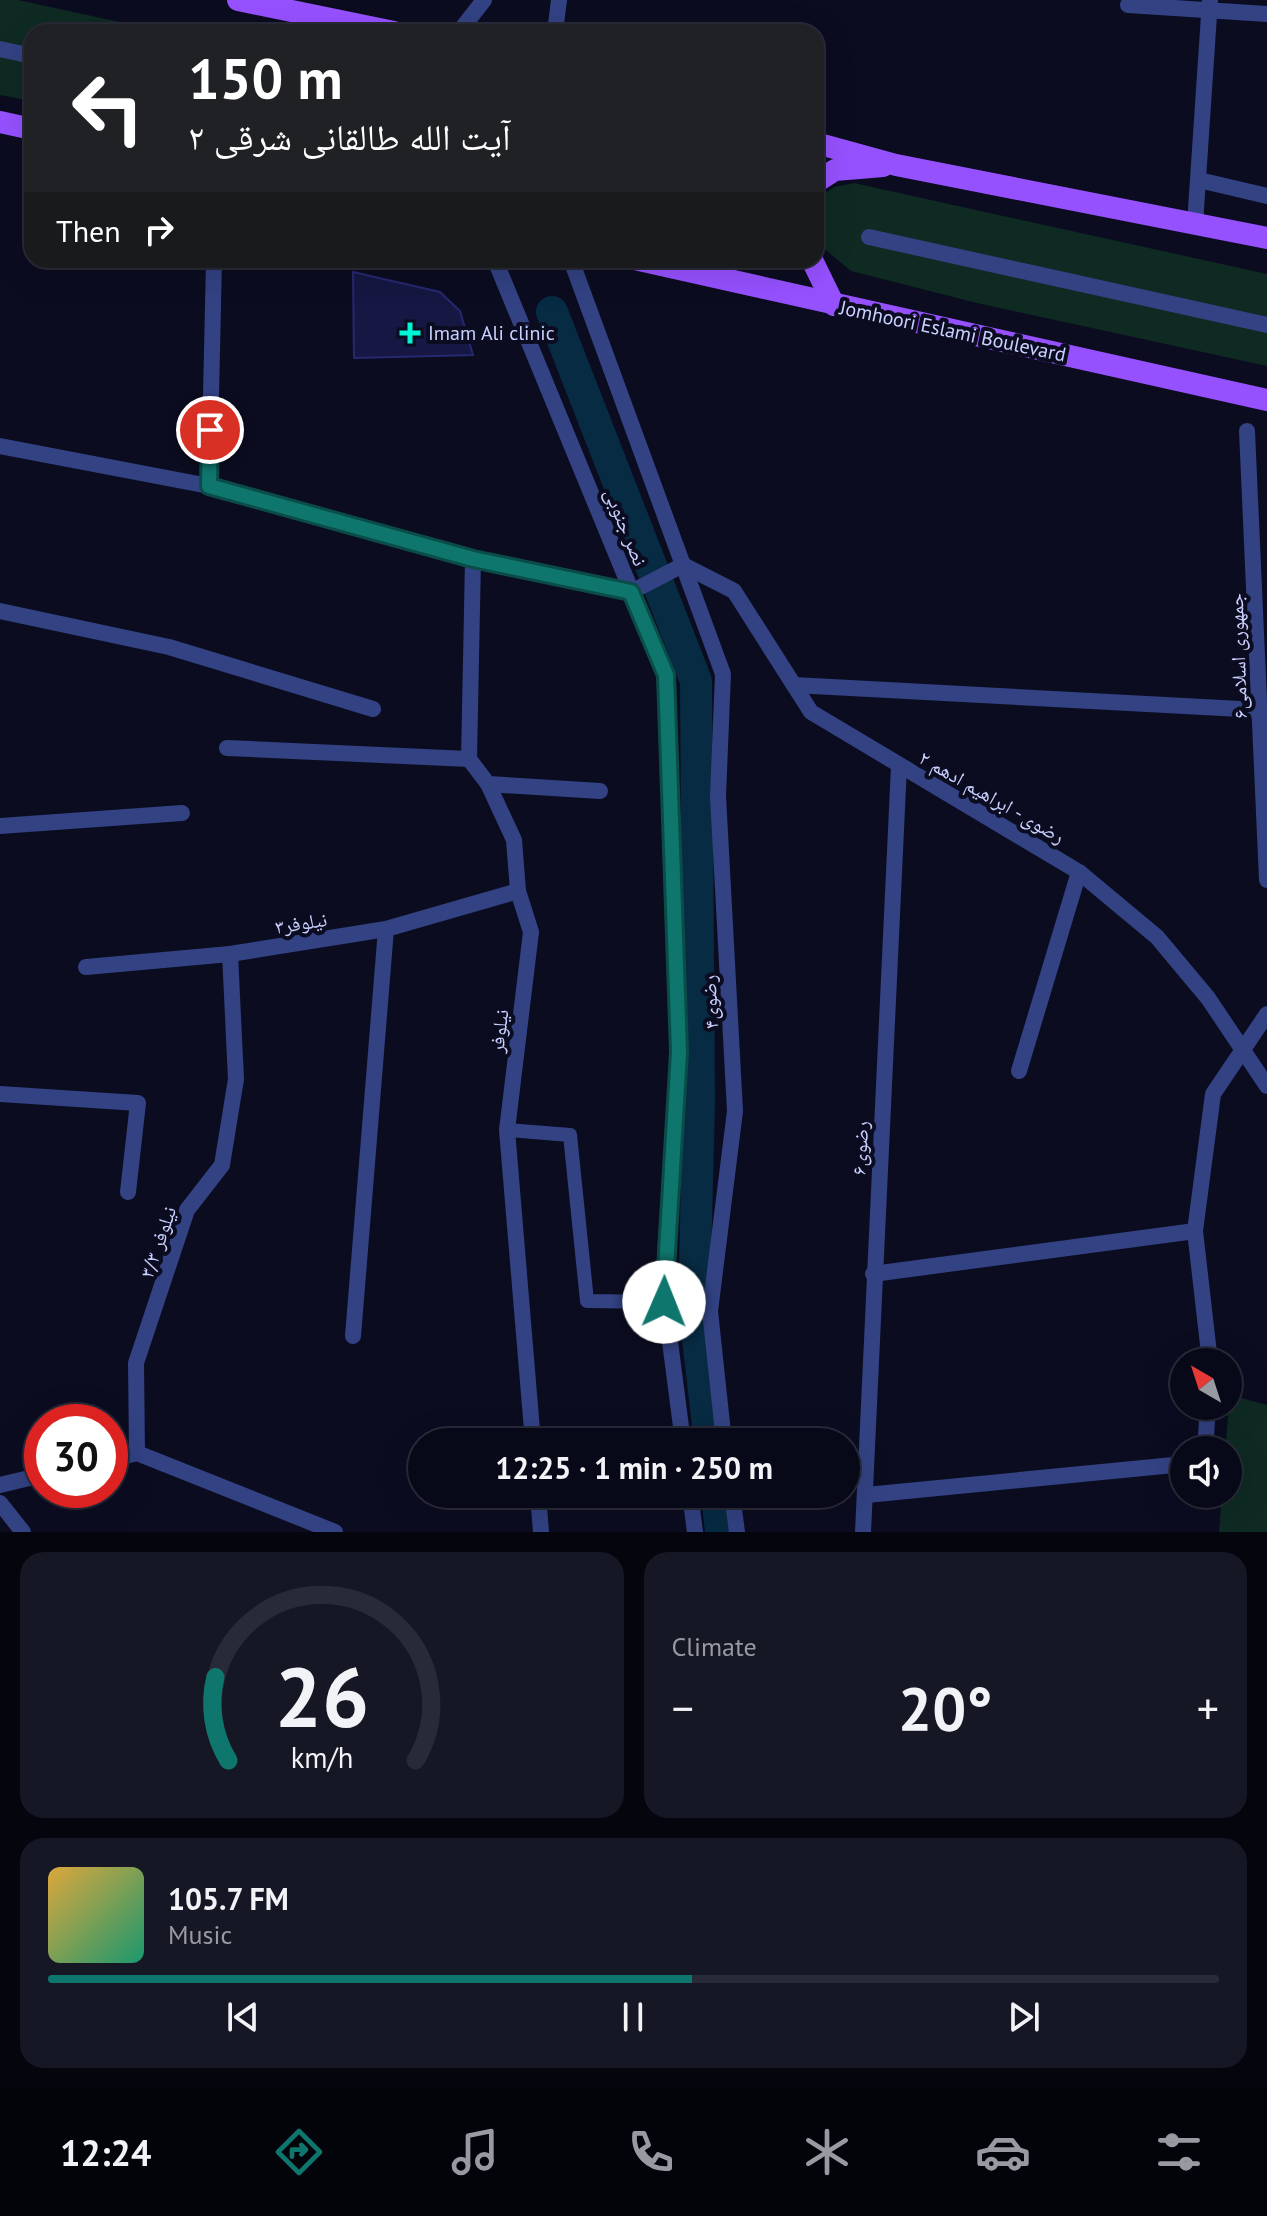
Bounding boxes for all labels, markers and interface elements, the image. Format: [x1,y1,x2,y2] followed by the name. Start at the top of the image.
[188,42,343,114] text: 150 m
[56,56,160,160] icon: left
[188,113,511,160] text: آیت الله طالقانی شرقی ۲
[137,208,181,252] icon: right
[56,211,121,250] text: Then
[837,294,1068,368] street label: Jomhoori Eslami Boulevard
[428,320,555,346] place label: Imam Ali clinic
[399,322,421,344] marker: Imam Ali clinic
[176,396,244,464] pin
[188,408,232,452] icon: arrive
[599,484,653,570] street label: نصر جنوبی
[1223,593,1253,719] street label: جمهوری اسلامی۶
[914,745,1070,850] street label: رضوی - ابراهیم ادهم ۲
[273,906,329,940] street label: نیلوفر۳
[696,974,724,1030] street label: رضوی۴
[483,1008,515,1055] street label: نیلوفر
[846,1120,874,1176] street label: رضوی۶
[134,1203,182,1281] street label: نیلوفر ۳/۳
[622,1260,706,1344] position arrow
[1170,1348,1242,1420] north arrow
[1170,1348,1242,1508] map controls
[24,1404,128,1508] speed limit sign: 30
[1170,1436,1242,1508] button: sound
[495,1448,773,1487] text: 12:25 · 1 min · 250 m
[672,1630,757,1663] text: Climate
[275,1642,369,1750] text: 26
[898,1669,992,1747] text: 20°
[672,1679,694,1736] text: −
[1197,1679,1219,1736] text: +
[290,1739,353,1776] text: km/h
[168,1879,289,1918] text: 105.7 FM
[168,1918,232,1951] text: Music
[221,1995,265,2039] icon: previous
[611,1995,655,2039] icon: pause
[1002,1995,1046,2039] icon: next
[271,2124,327,2180] icon: directions
[447,2124,503,2180] icon: music
[623,2124,679,2180] icon: phone
[799,2124,855,2180] icon: climate
[975,2124,1031,2180] icon: car
[1151,2124,1207,2180] icon: filters
[60,2129,151,2176] text: 12:24

